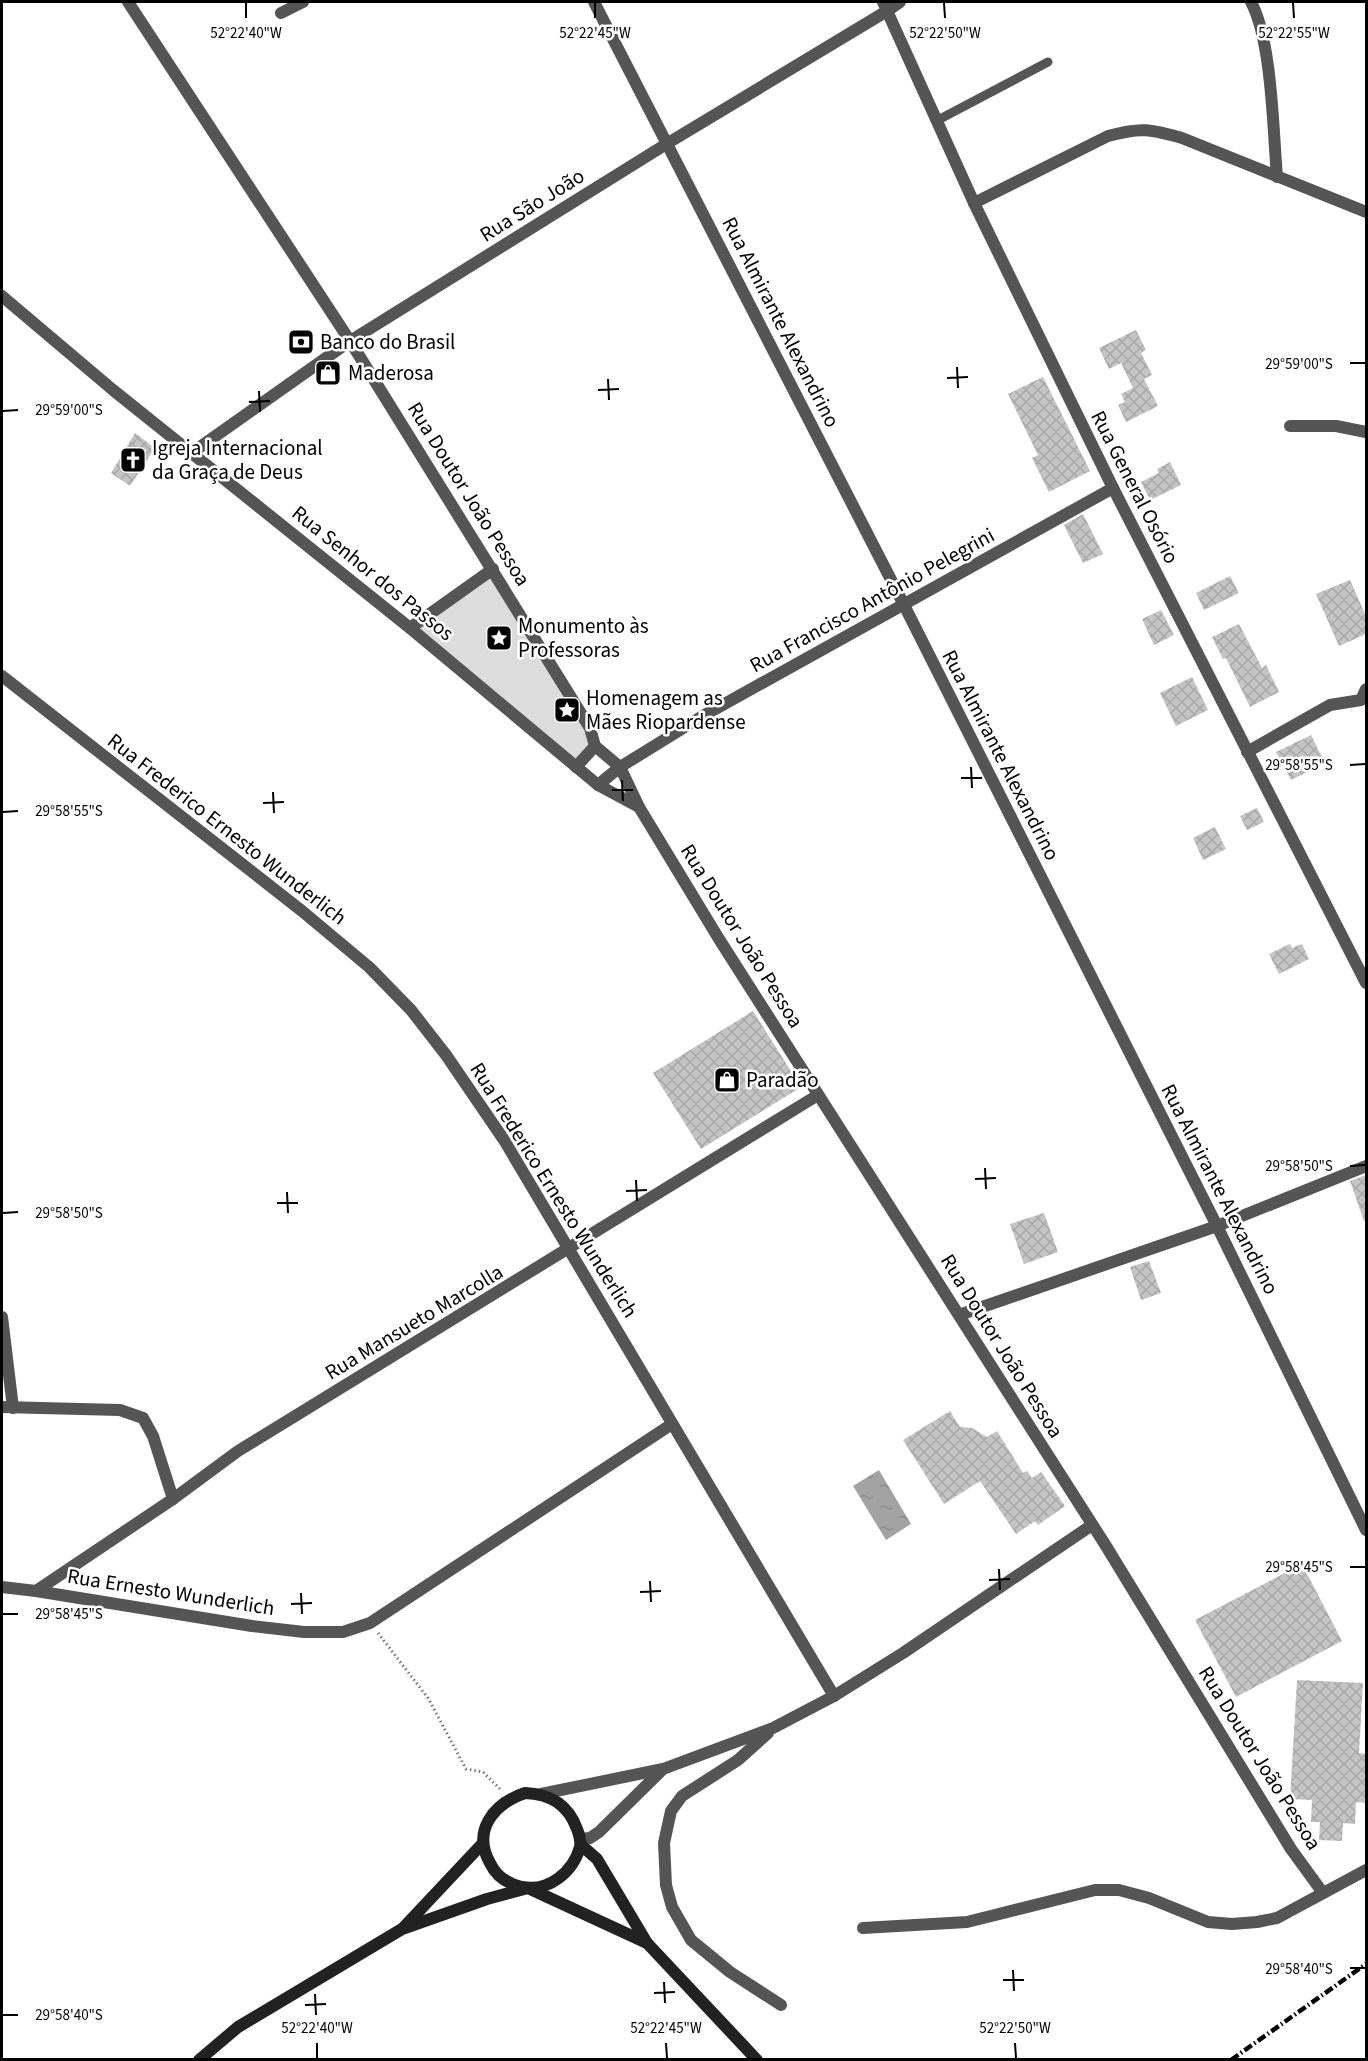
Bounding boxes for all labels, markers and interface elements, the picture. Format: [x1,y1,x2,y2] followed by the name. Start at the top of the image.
[210,23,282,44] text: 52°22'40"W
[559,23,631,44] text: 52°22'45"W
[909,23,981,44] text: 52°22'50"W
[1258,23,1330,44] text: 52°22'55"W
[474,161,590,249] street label: Rua São João
[715,211,847,433] street label: Rua Almirante Alexandrino
[286,327,316,357] bank icon: Banco do Brasil
[320,327,455,357] place label: Banco do Brasil
[1265,354,1333,375] text: 29°59'00"S
[313,358,343,388] shop icon: Maderosa
[348,358,434,388] place label: Maderosa
[400,396,538,592] street label: Rua Doutor João Pessoa
[35,400,103,421] text: 29°59'00"S
[1083,405,1187,569] street label: Rua General Osório
[152,433,323,487] place label: Igreja Internacional da Graça de Deus
[118,445,148,475] church icon: Igreja Internacional da Graça de Deus
[286,498,461,648] street label: Rua Senhor dos Passos
[744,520,1000,680] street label: Rua Francisco Antônio Pelegrini
[518,611,649,665] place label: Monumento às Professoras
[484,623,514,653] place icon: Monumento às Professoras
[935,644,1067,866] street label: Rua Almirante Alexandrino
[586,683,746,737] place label: Homenagem as Mães Riopardense
[552,695,582,725] place icon: Homenagem as Mães Riopardense
[101,726,353,932] street label: Rua Frederico Ernesto Wunderlich
[1265,755,1333,776] text: 29°58'55"S
[35,801,103,822] text: 29°58'55"S
[673,838,811,1034] street label: Rua Doutor João Pessoa
[463,1056,645,1324] street label: Rua Frederico Ernesto Wunderlich
[712,1065,742,1095] shop icon: Paradão
[746,1065,819,1095] place label: Paradão
[1154,1078,1286,1300] street label: Rua Almirante Alexandrino
[1265,1156,1333,1177] text: 29°58'50"S
[35,1203,103,1224] text: 29°58'50"S
[933,1248,1071,1444] street label: Rua Doutor João Pessoa
[319,1257,509,1387] street label: Rua Mansueto Marcolla
[1265,1557,1333,1578] text: 29°58'45"S
[65,1561,277,1623] street label: Rua Ernesto Wunderlich
[35,1604,103,1625] text: 29°58'45"S
[1191,1660,1329,1856] street label: Rua Doutor João Pessoa
[1265,1959,1333,1980] text: 29°58'40"S
[35,2005,103,2026] text: 29°58'40"S
[281,2018,353,2039] text: 52°22'40"W
[630,2018,702,2039] text: 52°22'45"W
[979,2018,1051,2039] text: 52°22'50"W

